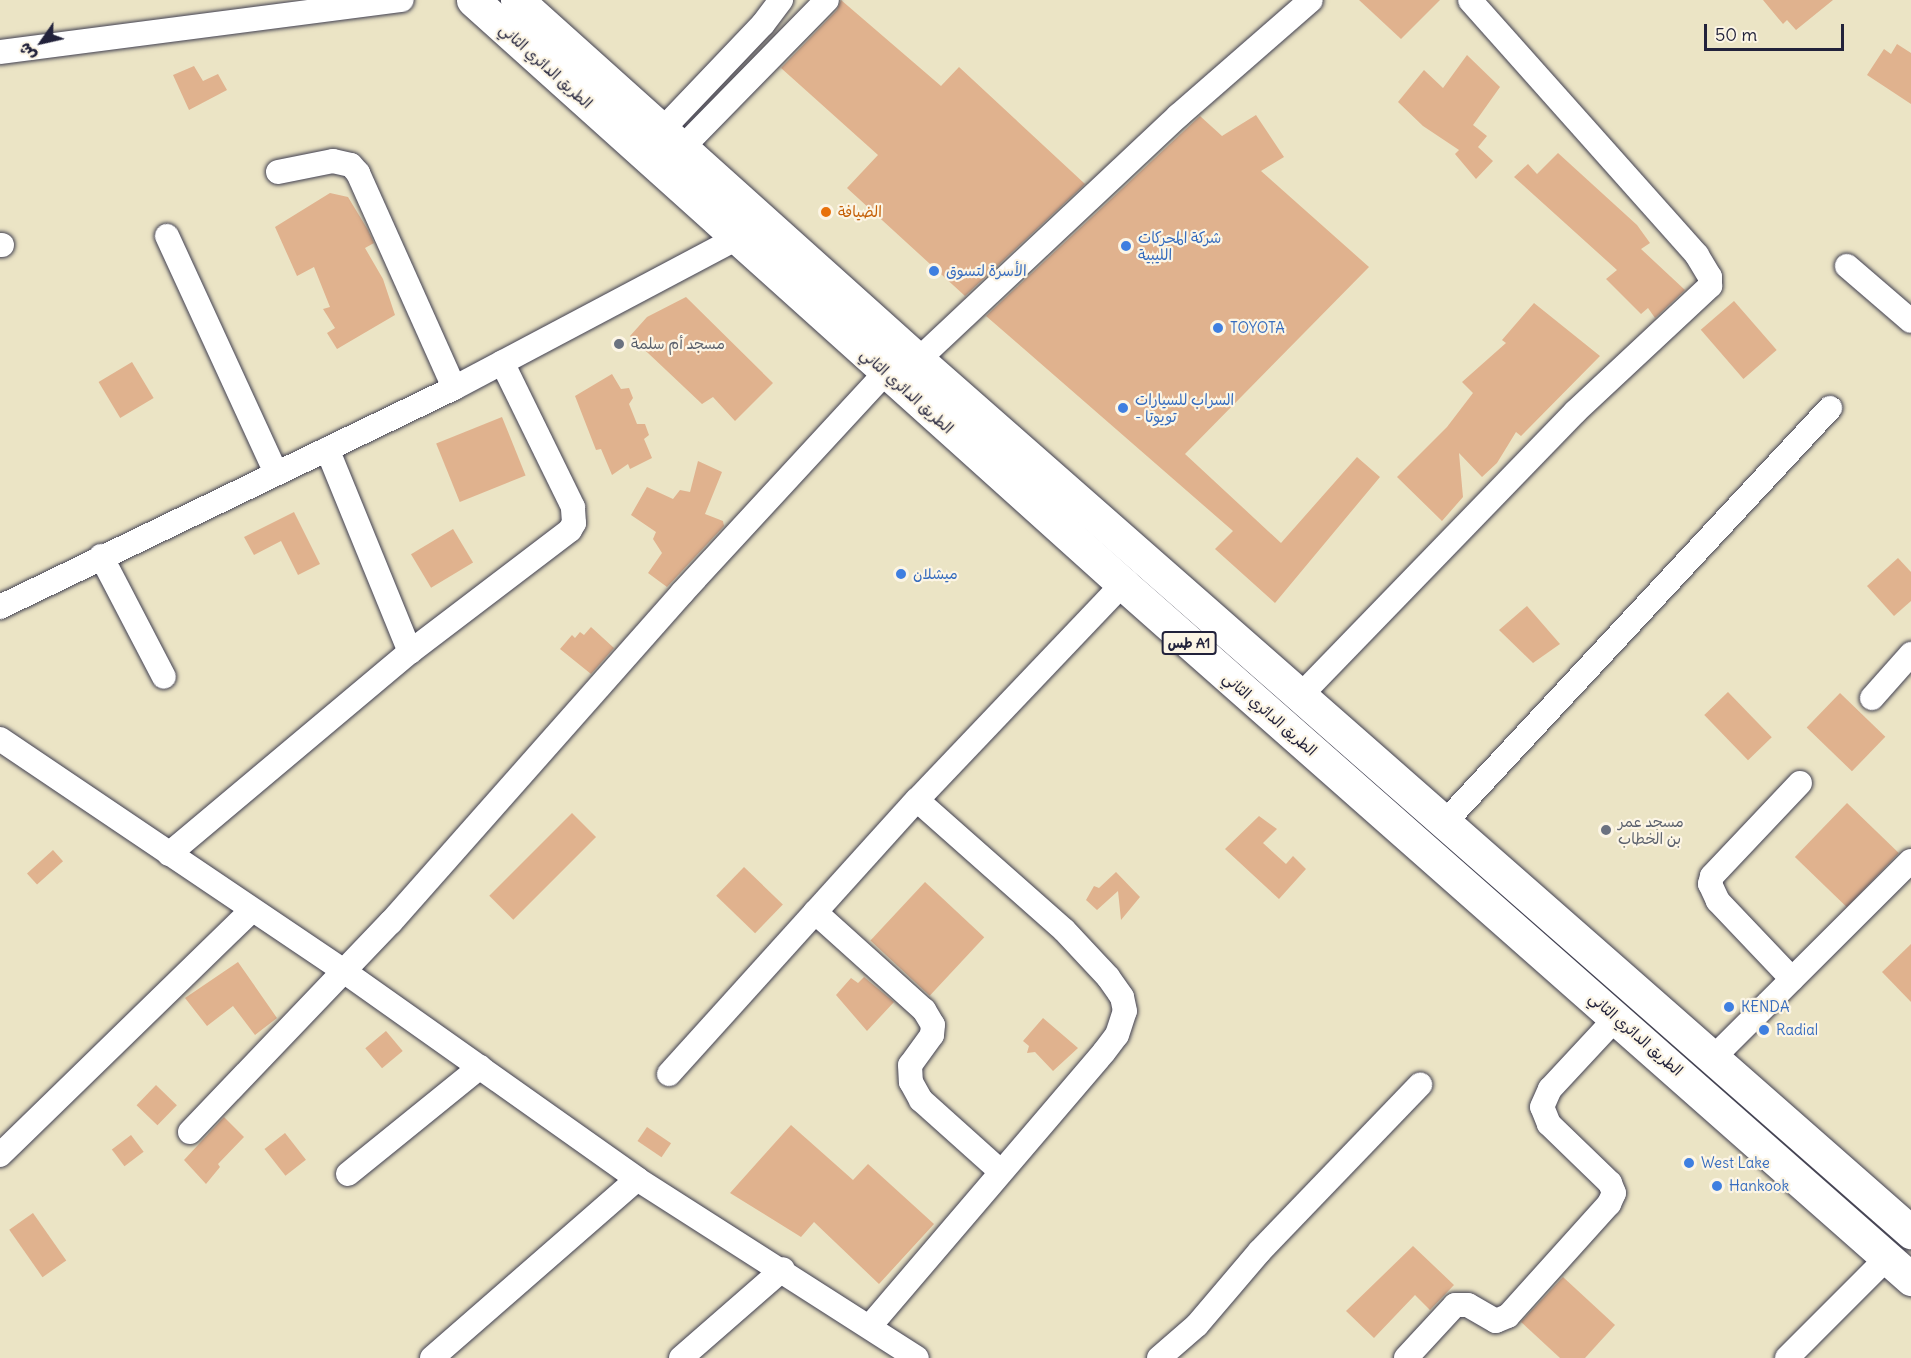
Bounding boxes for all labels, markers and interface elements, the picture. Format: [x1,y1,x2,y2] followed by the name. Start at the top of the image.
[12,12,72,72] north arrow
[1707,12,1846,50] scale bar
[496,20,596,112] street label: الطريق الدائري الثاني
[1715,23,1757,46] text: 50 m
[14,39,40,65] text: ش
[838,203,882,221] place label: الضيافة
[819,205,833,219] marker: الضيافة
[1138,228,1221,263] place label: شركة المحركات الليبية
[1119,239,1133,253] marker: شركة المحركات الليبية
[946,262,1027,280] place label: الأسرة لتسوق
[927,264,941,278] marker: الأسرة لتسوق
[1230,319,1285,337] place label: TOYOTA
[1211,321,1225,335] marker: TOYOTA
[631,335,725,353] place label: مسجد أم سلمة
[612,337,626,351] marker: مسجد أم سلمة
[857,345,957,437] street label: الطريق الدائري الثاني
[1135,390,1234,425] place label: السراب للسيارات - تويوتا
[1116,401,1130,415] marker: السراب للسيارات - تويوتا
[913,565,958,583] place label: ميشلان
[894,567,908,581] marker: ميشلان
[1160,632,1218,654] road number: طس A1
[1220,668,1320,760] street label: الطريق الدائري الثاني
[1618,812,1684,847] place label: مسجد عمر بن الخطاب
[1599,823,1613,837] marker: مسجد عمر بن الخطاب
[1586,988,1686,1080] street label: الطريق الدائري الثاني
[1741,998,1790,1016] place label: KENDA
[1722,1000,1736,1014] marker: KENDA
[1776,1021,1818,1039] place label: Radial
[1757,1023,1771,1037] marker: Radial
[1701,1154,1770,1172] place label: West Lake
[1682,1156,1696,1170] marker: West Lake
[1729,1177,1789,1195] place label: Hankook
[1710,1179,1724,1193] marker: Hankook

